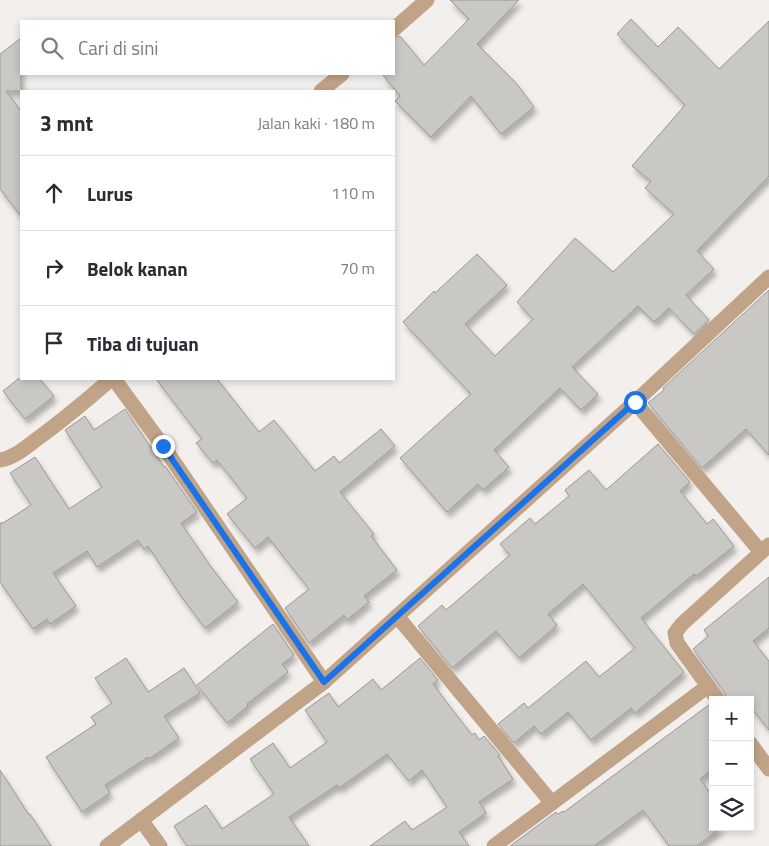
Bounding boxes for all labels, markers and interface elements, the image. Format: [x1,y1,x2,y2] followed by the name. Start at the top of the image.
[20,20,395,75] search box
[78,33,159,62] text: Cari di sini
[38,34,66,62] icon: search
[40,107,93,139] text: 3 mnt
[257,111,375,135] text: Jalan kaki · 180 m
[40,179,68,207] icon: ahead
[87,179,133,208] text: Lurus
[331,181,375,205] text: 110 m
[40,254,68,282] icon: right
[87,254,188,283] text: Belok kanan
[340,256,375,280] text: 70 m
[40,329,68,357] icon: arrive
[87,329,199,358] text: Tiba di tujuan
[624,391,647,414] route start
[152,435,175,458] route end
[709,696,754,831] map controls
[709,696,754,741] button: +
[709,741,754,786] button: −
[709,786,754,831] button: layers

